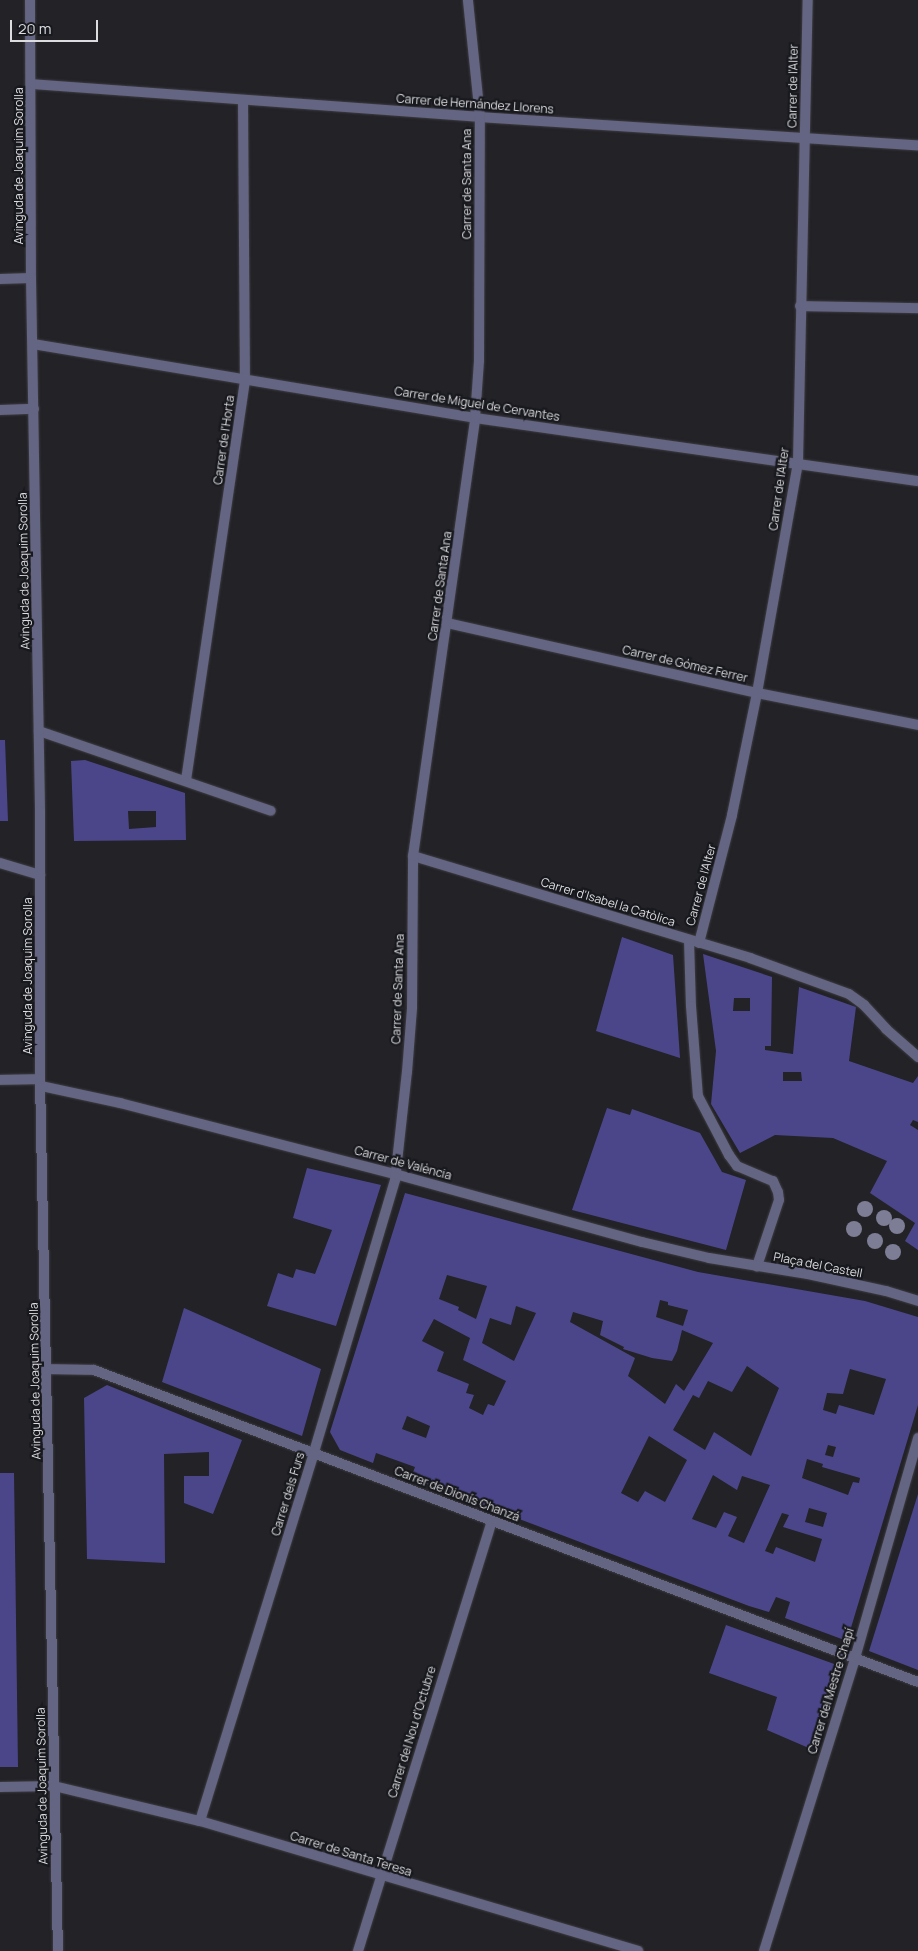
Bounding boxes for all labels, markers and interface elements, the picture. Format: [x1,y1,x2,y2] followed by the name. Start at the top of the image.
[12,10,100,42] scale bar
[18,18,51,39] text: 20 m
[785,44,801,128] street label: Carrer de l'Alter
[12,87,26,245] street label: Avinguda de Joaquim Sorolla
[396,91,554,117] street label: Carrer de Hernández Llorens
[460,129,474,239] street label: Carrer de Santa Ana
[393,384,561,424] street label: Carrer de Miguel de Cervantes
[211,394,237,486] street label: Carrer de l'Horta
[766,446,792,532] street label: Carrer de l'Alter
[15,492,33,650] street label: Avinguda de Joaquim Sorolla
[425,530,455,642] street label: Carrer de Santa Ana
[621,643,749,685] street label: Carrer de Gómez Ferrer
[683,843,719,927] street label: Carrer de l'Alter
[539,875,677,929] street label: Carrer d'Isabel la Catòlica
[21,897,35,1055] street label: Avinguda de Joaquim Sorolla
[389,934,407,1044] street label: Carrer de Santa Ana
[353,1143,453,1183] street label: Carrer de València
[772,1249,864,1281] street label: Plaça del Castell
[26,1302,44,1460] street label: Avinguda de Joaquim Sorolla
[268,1450,308,1538] street label: Carrer dels Furs
[392,1463,522,1525] street label: Carrer de Dionís Chanzá
[805,1626,857,1756] street label: Carrer del Mestre Chapí
[385,1664,439,1800] street label: Carrer del Nou d'Octubre
[33,1707,51,1865] street label: Avinguda de Joaquim Sorolla
[288,1829,414,1879] street label: Carrer de Santa Teresa

